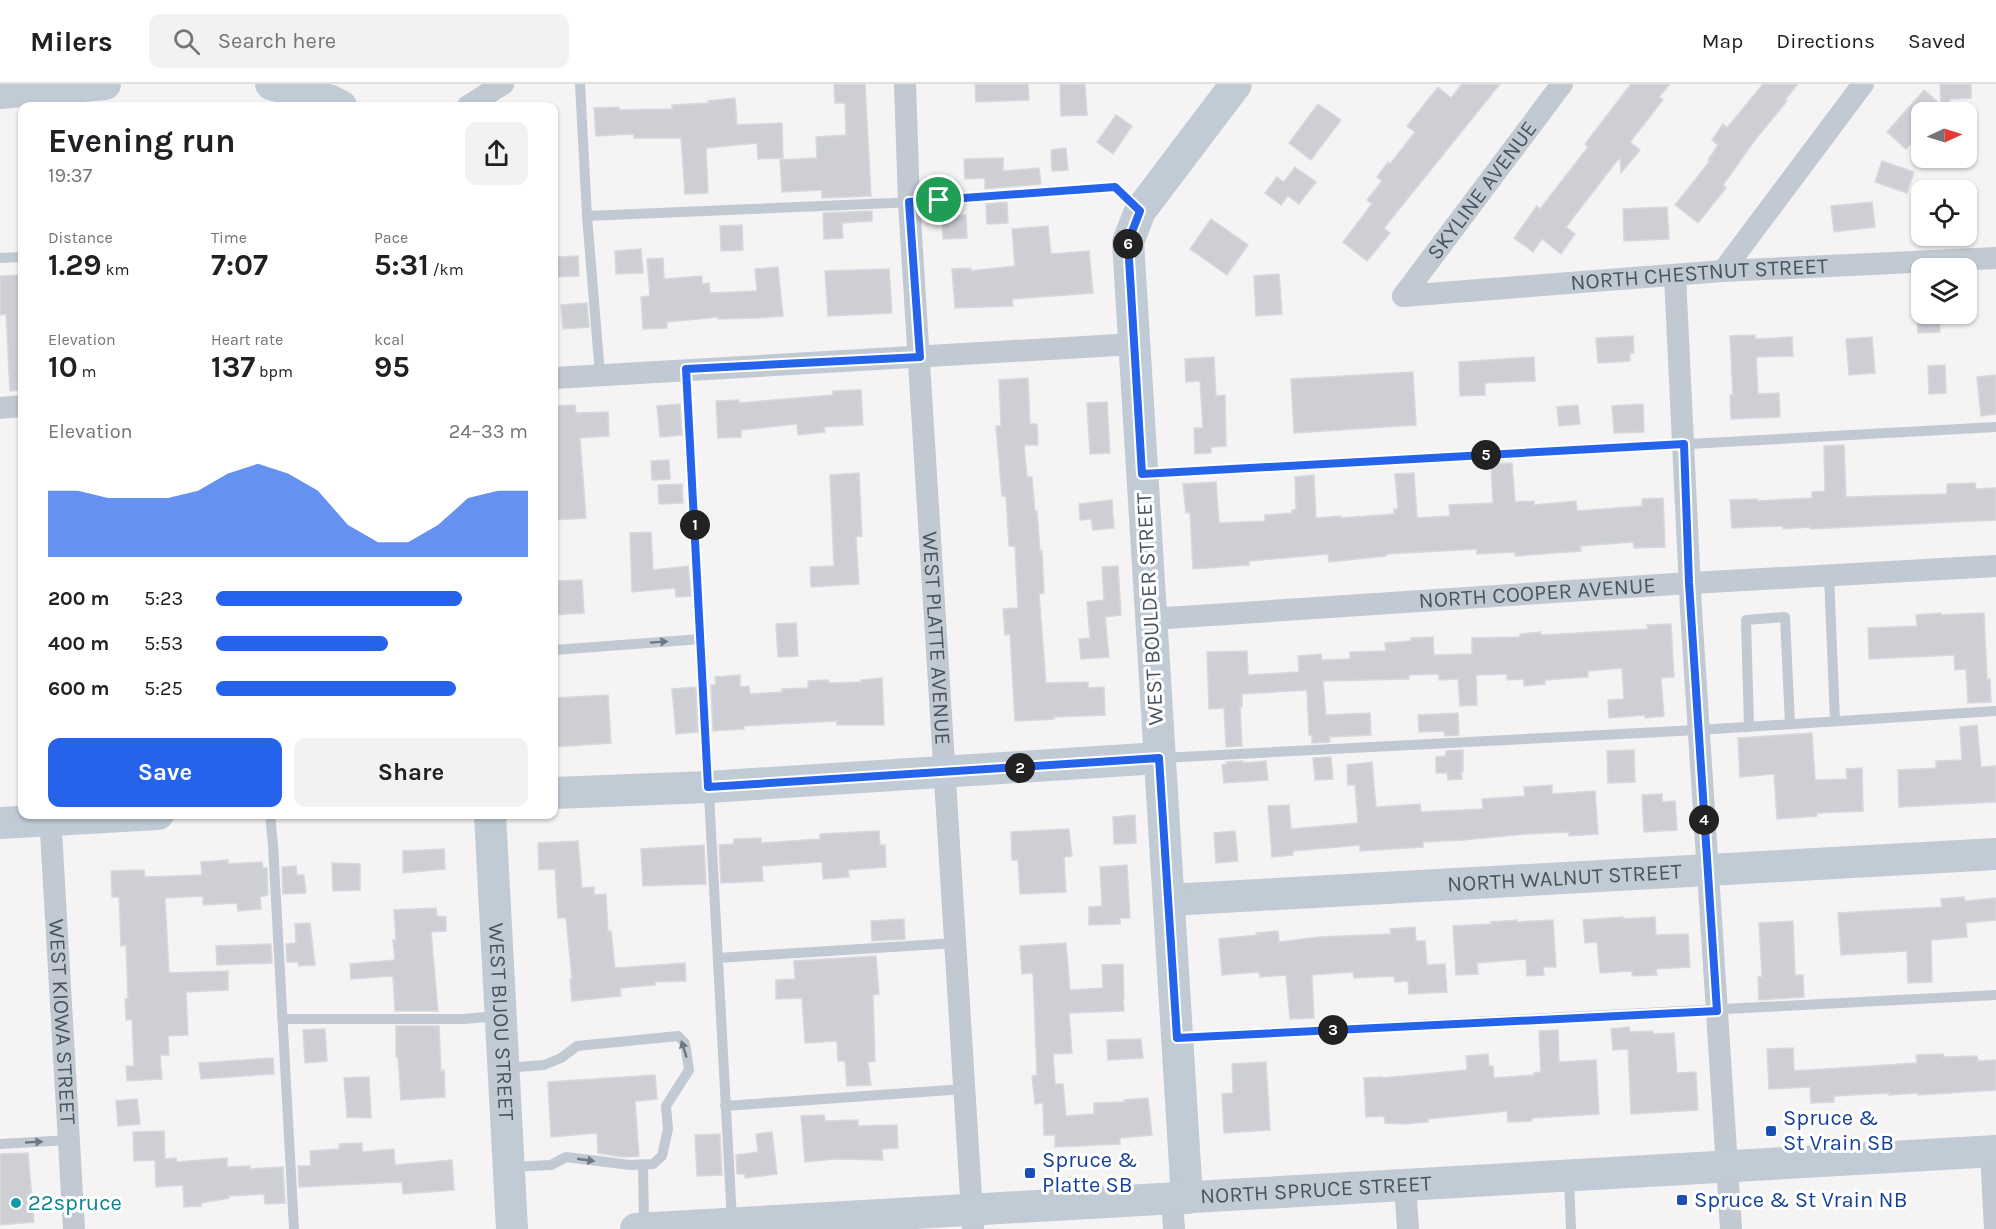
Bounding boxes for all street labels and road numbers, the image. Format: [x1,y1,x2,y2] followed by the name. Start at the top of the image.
[1422,116,1543,265] street label: SKYLINE AVENUE
[1570,253,1828,296] street label: NORTH CHESTNUT STREET
[1131,492,1169,726] street label: WEST BOULDER STREET
[917,530,956,746] street label: WEST PLATTE AVENUE
[1418,572,1656,614] street label: NORTH COOPER AVENUE
[1446,859,1682,898] street label: NORTH WALNUT STREET
[43,918,81,1125] street label: WEST KIOWA STREET
[483,922,519,1121] street label: WEST BIJOU STREET
[1199,1170,1432,1210] street label: NORTH SPRUCE STREET

